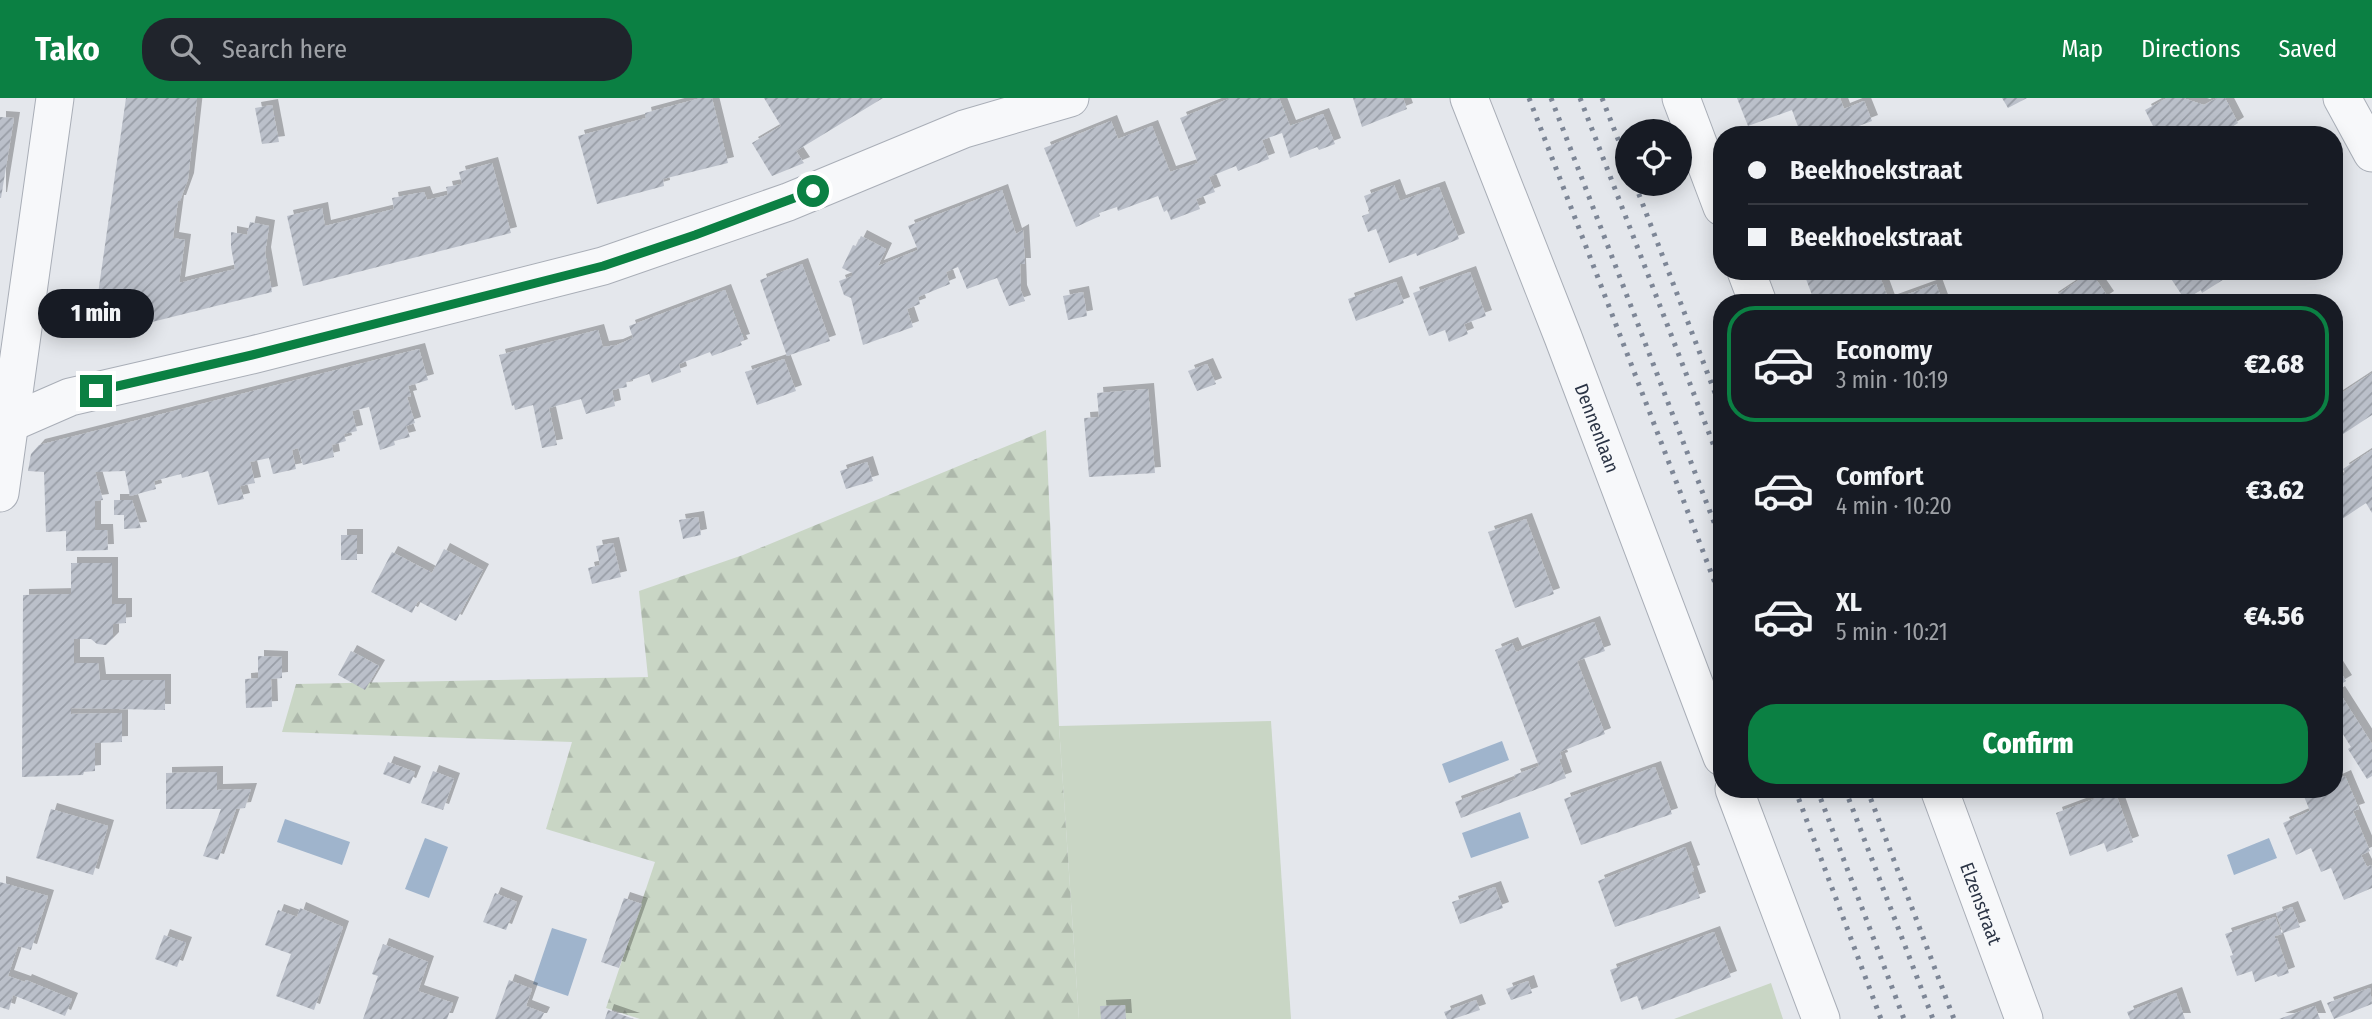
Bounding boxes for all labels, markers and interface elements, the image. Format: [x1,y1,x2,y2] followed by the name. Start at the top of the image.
[142,18,632,81] search box
[35,29,100,69] text: Tako
[166,30,204,68] icon: search
[222,34,347,65] text: Search here
[2062,35,2103,63] text: Map
[2141,35,2240,63] text: Directions
[2278,35,2337,63] text: Saved
[1615,119,1692,196] map controls
[1615,119,1692,196] button: locate
[1790,155,1962,186] text: Beekhoekstraat
[797,175,829,207] route start
[1790,222,1962,253] text: Beekhoekstraat
[38,289,154,338] callout: 1 min
[71,299,121,327] text: 1 min
[1752,333,1815,396] icon: car
[1836,335,1932,366] text: Economy
[2244,349,2304,380] text: €2.68
[1836,366,1948,394] text: 3 min · 10:19
[80,375,112,407] route end
[1570,380,1625,476] street label: Dennenlaan
[1752,459,1815,522] icon: car
[1836,461,1924,492] text: Comfort
[2246,475,2304,506] text: €3.62
[1836,492,1952,520] text: 4 min · 10:20
[1752,585,1815,648] icon: car
[1836,587,1862,618] text: XL
[2244,601,2304,632] text: €4.56
[1836,618,1948,646] text: 5 min · 10:21
[1748,704,2308,784] button: Confirm
[1956,859,2007,948] street label: Elzenstraat

